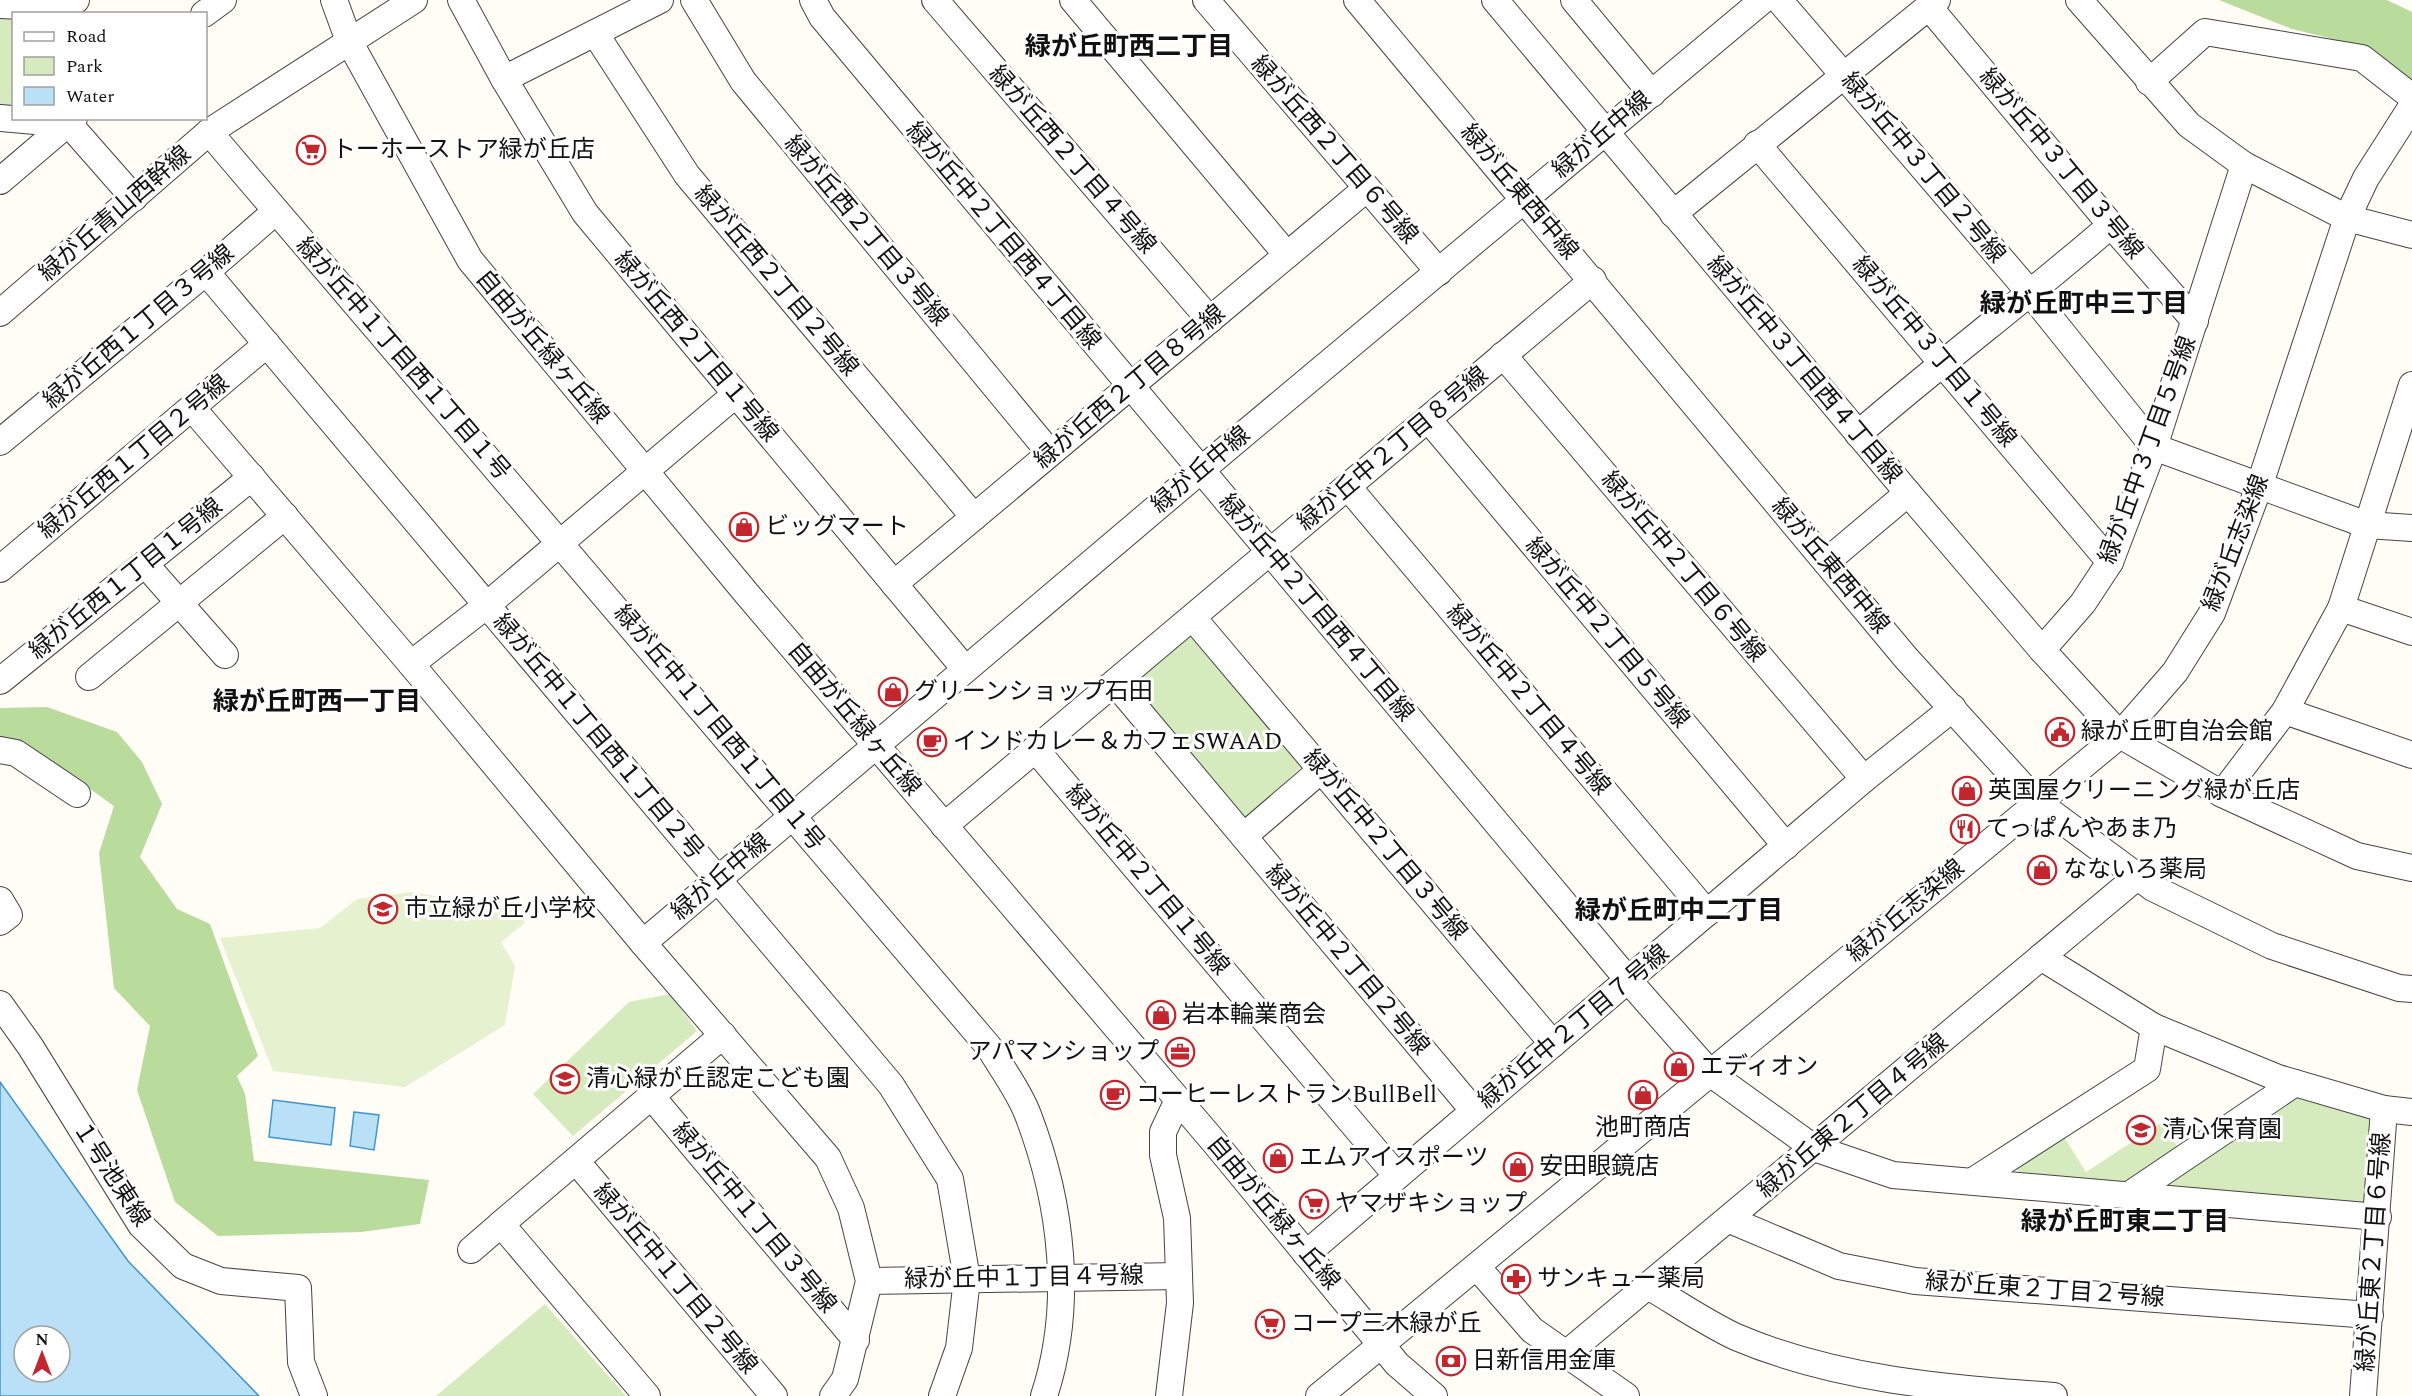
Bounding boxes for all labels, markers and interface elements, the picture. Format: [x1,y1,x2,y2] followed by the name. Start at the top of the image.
[12,12,207,120] legend
[66,23,107,50] text: Road
[1025,27,1233,67] district label: 緑が丘町西二丁目
[1242,48,1426,252] street label: 緑が丘西２丁目６号線
[66,53,103,80] text: Park
[980,58,1164,262] street label: 緑が丘西２丁目４号線
[1970,61,2152,267] street label: 緑が丘中３丁目３号線
[1832,65,2014,271] street label: 緑が丘中３丁目２号線
[66,83,114,110] text: Water
[1544,83,1660,187] street label: 緑が丘中線
[897,114,1109,358] street label: 緑が丘中２丁目西４丁目線
[1451,116,1587,268] street label: 緑が丘東西中線
[775,128,957,334] street label: 緑が丘西２丁目３号線
[332,132,595,168] place label: トーホーストア緑が丘店
[295,134,327,166] supermarket icon: トーホーストア緑が丘店
[31,137,199,291] street label: 緑が丘青山西幹線
[685,178,867,384] street label: 緑が丘西２丁目２号線
[287,229,519,489] street label: 緑が丘中１丁目西１丁目１号
[36,236,242,418] street label: 緑が丘西１丁目３号線
[605,244,787,450] street label: 緑が丘西２丁目１号線
[1698,248,1910,492] street label: 緑が丘中３丁目西４丁目線
[1843,249,2025,455] street label: 緑が丘中３丁目１号線
[467,262,617,432] street label: 自由が丘緑ヶ丘線
[1980,284,2188,324] district label: 緑が丘町中三丁目
[1027,296,1233,478] street label: 緑が丘西２丁目８号線
[2090,331,2206,569] street label: 緑が丘中３丁目５号線
[1290,358,1496,540] street label: 緑が丘中２丁目８号線
[31,366,237,548] street label: 緑が丘西１丁目２号線
[1143,418,1259,522] street label: 緑が丘中線
[1592,464,1774,670] street label: 緑が丘中２丁目６号線
[2193,469,2279,617] street label: 緑が丘志染線
[1210,486,1422,730] street label: 緑が丘中２丁目西４丁目線
[21,489,231,669] street label: 緑が丘西１丁目１号線
[1762,490,1898,642] street label: 緑が丘東西中線
[765,509,909,545] place label: ビッグマート
[728,511,760,543] shop icon: ビッグマート
[1516,530,1698,736] street label: 緑が丘中２丁目５号線
[605,597,833,859] street label: 緑が丘中１丁目西１丁目１号
[1437,597,1619,803] street label: 緑が丘中２丁目４号線
[484,606,712,868] street label: 緑が丘中１丁目西１丁目２号
[779,634,929,804] street label: 自由が丘緑ヶ丘線
[914,674,1153,710] place label: グリーンショップ石田
[877,676,909,708] shop icon: グリーンショップ石田
[213,682,421,722] district label: 緑が丘町西一丁目
[2081,714,2273,750] place label: 緑が丘町自治会館
[2044,716,2076,748] public building icon: 緑が丘町自治会館
[953,724,1282,760] place label: インドカレー＆カフェSWAAD
[916,726,948,758] cafe icon: インドカレー＆カフェSWAAD
[1294,742,1476,948] street label: 緑が丘中２丁目３号線
[1988,773,2300,809] place label: 英国屋クリーニング緑が丘店
[1951,775,1983,807] shop icon: 英国屋クリーニング緑が丘店
[1056,777,1238,983] street label: 緑が丘中２丁目１号線
[1986,811,2177,847] place label: てっぱんやあま乃
[1949,813,1981,845] restaurant icon: てっぱんやあま乃
[663,825,779,929] street label: 緑が丘中線
[1839,851,1973,971] street label: 緑が丘志染線
[2063,852,2207,888] place label: なないろ薬局
[2026,854,2058,886] shop icon: なないろ薬局
[1256,857,1438,1063] street label: 緑が丘中２丁目２号線
[404,891,596,927] place label: 市立緑が丘小学校
[1575,891,1783,931] district label: 緑が丘町中二丁目
[367,893,399,925] school or university icon: 市立緑が丘小学校
[1471,936,1677,1118] street label: 緑が丘中２丁目７号線
[1182,997,1326,1033] place label: 岩本輪業商会
[1145,999,1177,1031] shop icon: 岩本輪業商会
[1750,1025,1956,1207] street label: 緑が丘東２丁目４号線
[967,1034,1159,1070] place label: アパマンショップ
[1164,1036,1196,1068] office icon: アパマンショップ
[1700,1049,1818,1085] place label: エディオン
[1663,1051,1695,1083] shop icon: エディオン
[586,1061,850,1097] place label: 清心緑が丘認定こども園
[549,1063,581,1095] school or university icon: 清心緑が丘認定こども園
[1136,1077,1437,1113] place label: コーヒーレストランBullBell
[1099,1079,1131,1111] cafe icon: コーヒーレストランBullBell
[1627,1079,1659,1111] shop icon: 池町商店
[1595,1110,1691,1146] place label: 池町商店
[2162,1112,2282,1148] place label: 清心保育園
[63,1114,159,1234] street label: １号池東線
[2125,1114,2157,1146] school or university icon: 清心保育園
[663,1115,845,1321] street label: 緑が丘中１丁目３号線
[1198,1128,1348,1298] street label: 自由が丘緑ヶ丘線
[2348,1131,2400,1373] street label: 緑が丘東２丁目６号線
[1299,1140,1489,1176] place label: エムアイスポーツ
[1262,1142,1294,1174] shop icon: エムアイスポーツ
[1539,1149,1659,1185] place label: 安田眼鏡店
[1502,1151,1534,1183] shop icon: 安田眼鏡店
[584,1176,766,1382] street label: 緑が丘中１丁目２号線
[1335,1186,1527,1222] place label: ヤマザキショップ
[1298,1188,1330,1220] supermarket icon: ヤマザキショップ
[2021,1202,2229,1242] district label: 緑が丘町東二丁目
[904,1258,1144,1298] street label: 緑が丘中１丁目４号線
[1537,1261,1705,1297] place label: サンキュー薬局
[1500,1263,1532,1295] pharmacy icon: サンキュー薬局
[1924,1264,2166,1316] street label: 緑が丘東２丁目２号線
[1291,1306,1482,1342] place label: コープ三木緑が丘
[1254,1308,1286,1340] supermarket icon: コープ三木緑が丘
[12,1324,72,1384] north arrow
[35,1328,49,1352] text: N
[1472,1343,1616,1379] place label: 日新信用金庫
[1435,1345,1467,1377] bank icon: 日新信用金庫

